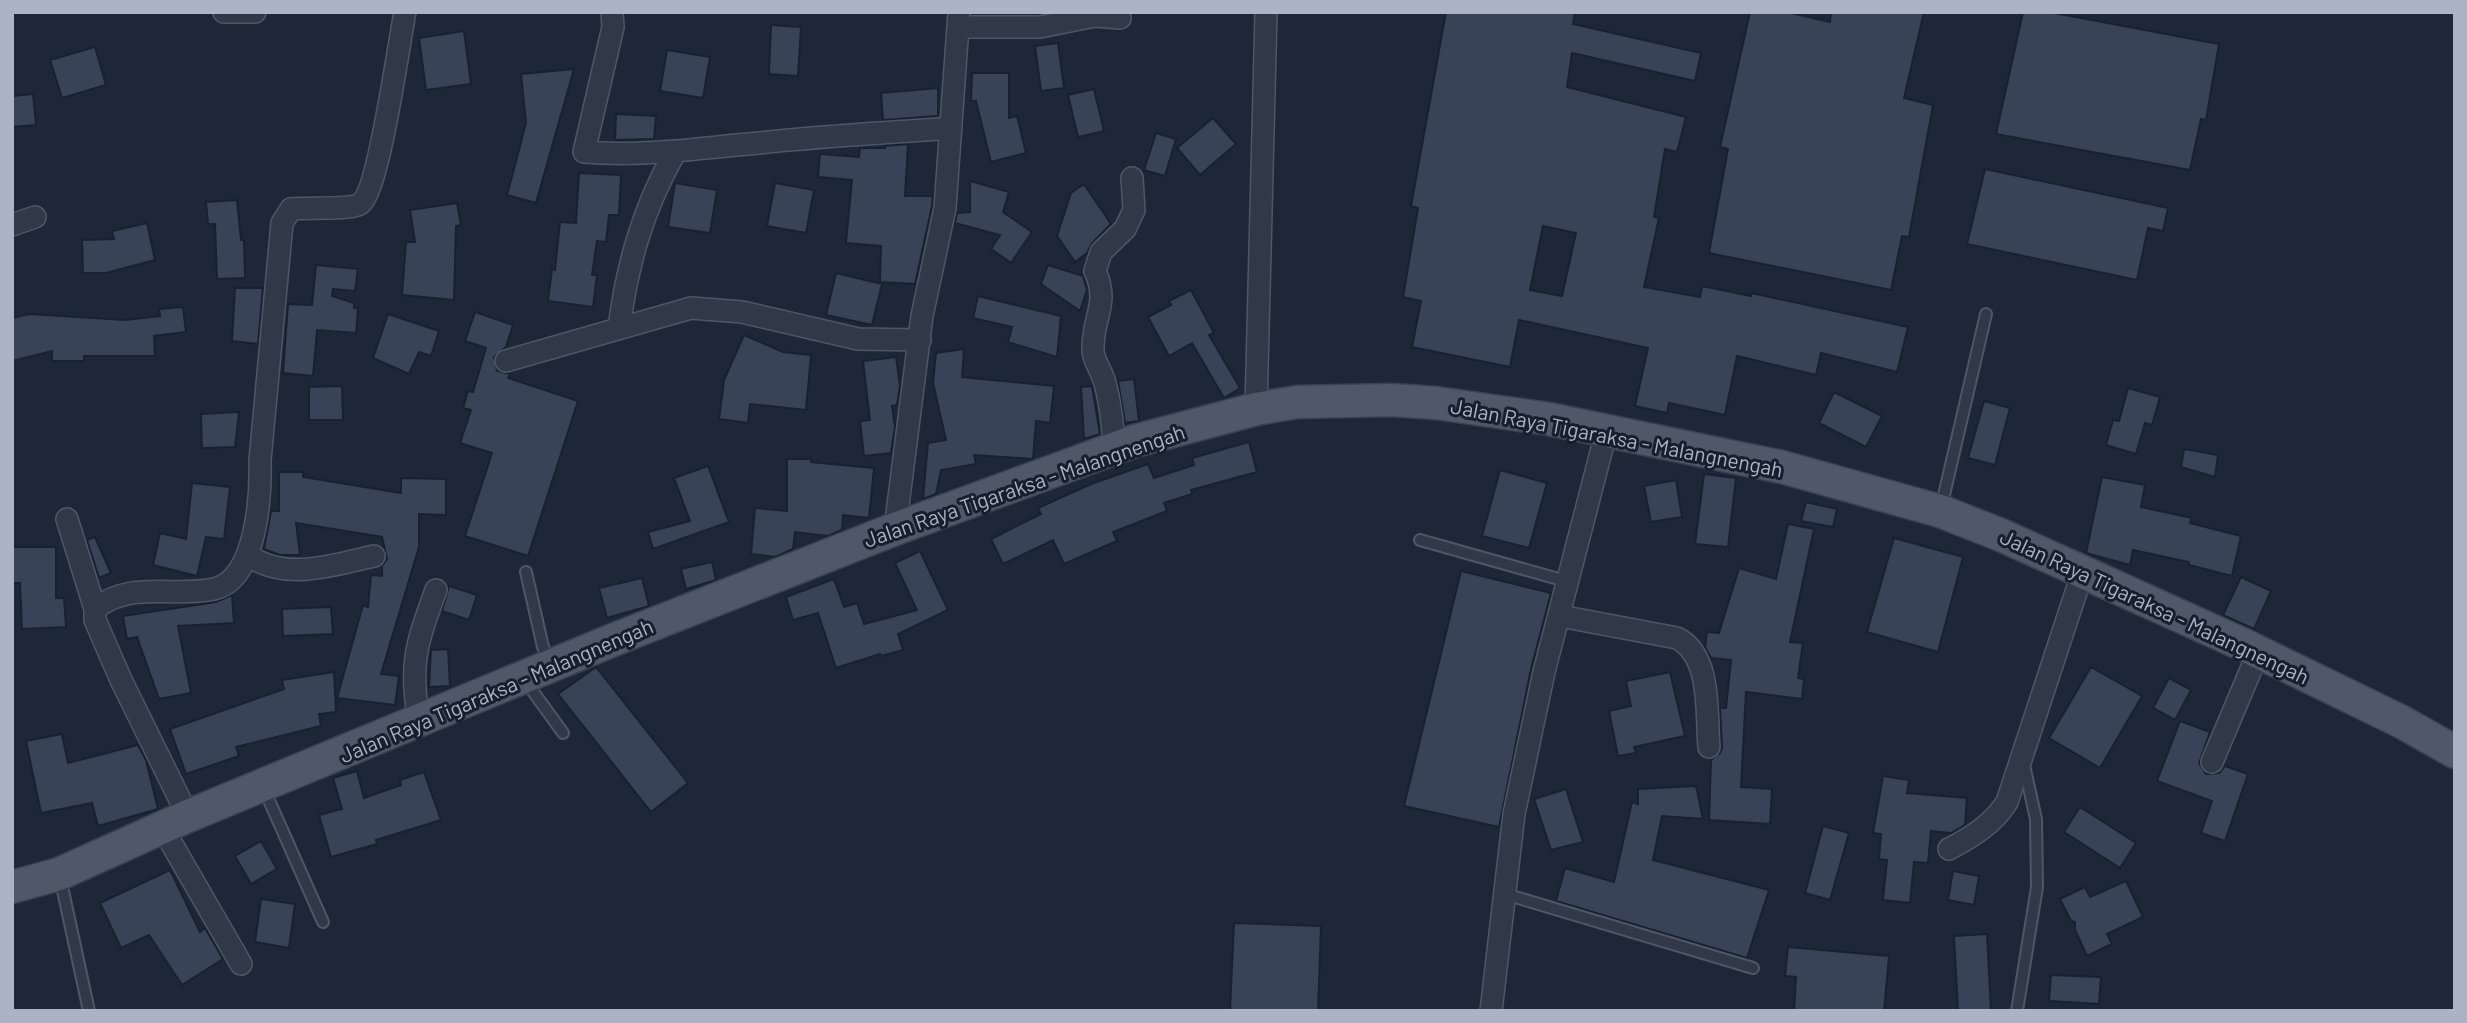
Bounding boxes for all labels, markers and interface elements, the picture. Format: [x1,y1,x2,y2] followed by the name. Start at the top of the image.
[1449,392,1785,482] street label: Jalan Raya Tigaraksa - Malangnengah
[860,418,1188,552] street label: Jalan Raya Tigaraksa - Malangnengah
[1997,523,2313,689] street label: Jalan Raya Tigaraksa - Malangnengah
[336,612,656,768] street label: Jalan Raya Tigaraksa - Malangnengah

